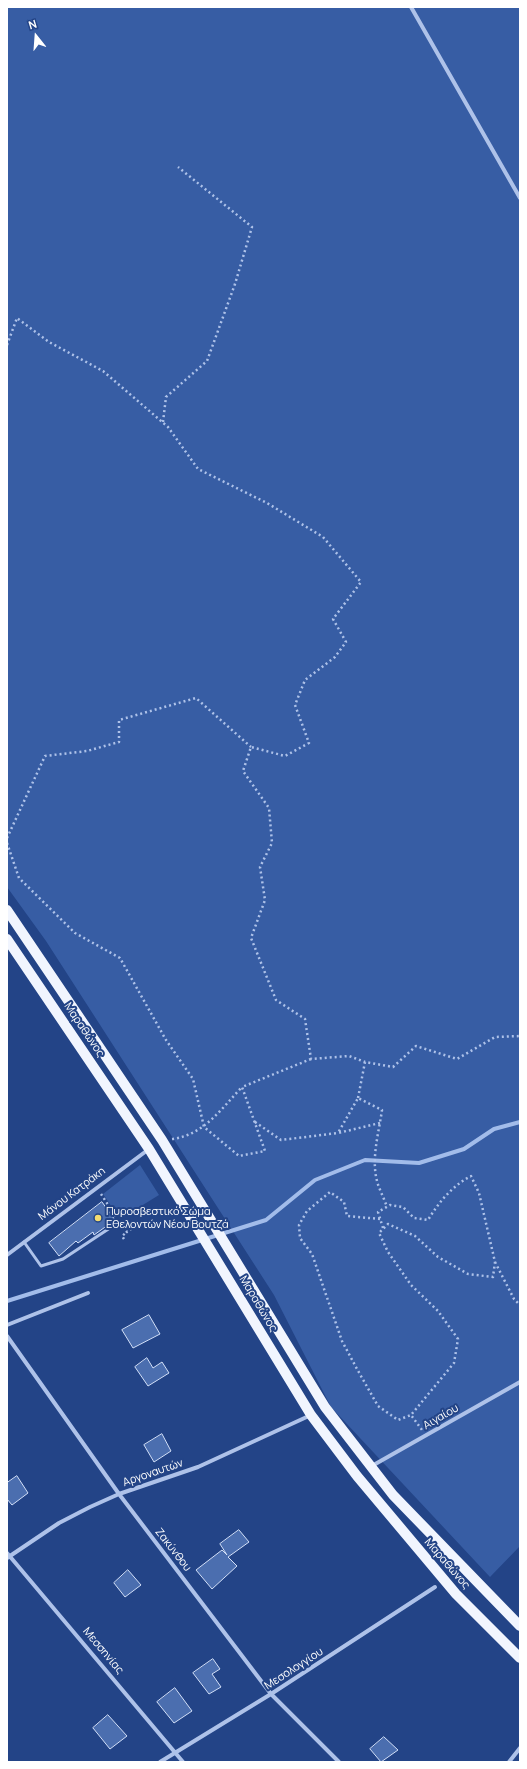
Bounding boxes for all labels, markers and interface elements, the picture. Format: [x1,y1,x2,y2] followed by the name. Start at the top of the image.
[16,16,56,56] north arrow
[26,16,38,32] text: N
[61,1000,107,1060] street label: Μαραθώνος
[36,1165,108,1223] street label: Μάνου Κατράκη
[106,1205,229,1231] place label: Πυροσβεστικό Σώμα Εθελοντών Νέου Βουτζά
[93,1213,103,1223] marker: Πυροσβεστικό Σώμα Εθελοντών Νέου Βουτζά
[236,1274,280,1334] street label: Μαραθώνος
[421,1402,461,1432] street label: Αιγαίου
[121,1457,185,1489] street label: Αργοναυτών
[152,1526,194,1574] street label: Ζακύνθου
[421,1536,473,1592] street label: Μαραθώνος
[80,1625,126,1677] street label: Μεσσηνίας
[262,1645,326,1693] street label: Μεσολογγίου

